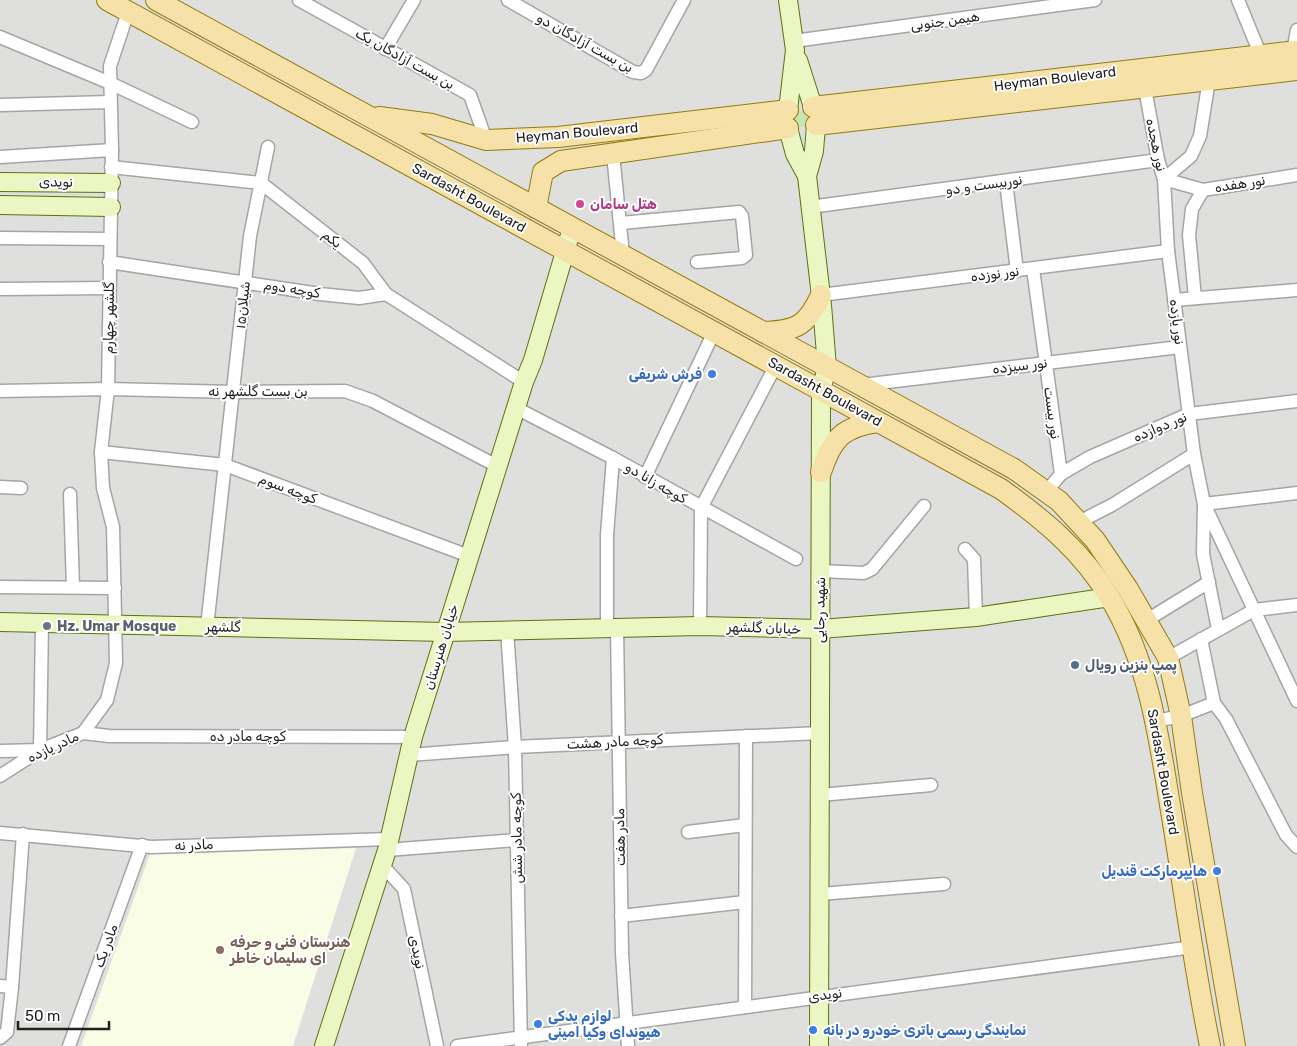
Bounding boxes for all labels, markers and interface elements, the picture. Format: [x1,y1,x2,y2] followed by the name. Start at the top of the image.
[909,8,981,34] street label: هیمن جنوبی
[534,9,636,77] street label: بن بست آزادگان دو
[352,25,458,93] street label: بن بست آزادگان یک
[993,63,1117,95] street label: Heyman Boulevard
[1142,117,1170,173] street label: نور هجده
[515,119,639,147] street label: Heyman Boulevard
[409,160,529,236] street label: Sardasht Boulevard
[944,171,1024,199] street label: نوربیست و دو
[1213,172,1267,196] street label: نور هفده
[39,173,73,191] street label: نویدی
[590,196,657,213] place label: هتل سامان
[574,198,586,210] marker: هتل سامان
[319,226,345,252] street label: یکم
[970,263,1020,285] street label: نور نوزده
[263,276,322,303] street label: کوچه دوم
[232,280,254,330] street label: شیلان۱۵
[100,281,119,354] street label: گلشهر چهارم
[1166,298,1188,346] street label: نور یازده
[765,354,885,430] street label: Sardasht Boulevard
[992,354,1048,378] street label: نور سیزده
[629,366,702,383] place label: فرش شریفی
[706,368,718,380] marker: فرش شریفی
[208,383,308,400] street label: بن بست گلشهر نه
[1040,386,1064,440] street label: نور بیست
[1131,408,1189,446] street label: نور دوازده
[622,459,690,508] street label: کوچه زانا دو
[256,470,320,509] street label: کوچه سوم
[811,577,829,643] street label: شهید رجایی
[420,602,462,692] street label: خیابان هنرستان
[57,618,176,635] place label: Hz. Umar Mosque
[204,618,241,636] street label: گلشهر
[726,618,802,638] street label: خیابان گلشهر
[41,620,53,632] marker: Hz. Umar Mosque
[1085,657,1177,675] place label: پمپ بنزین رویال
[1069,659,1081,671] marker: پمپ بنزین رویال
[1144,708,1182,836] street label: Sardasht Boulevard
[25,728,82,766] street label: مادر یازده
[210,728,287,745] street label: کوچه مادر ده
[566,731,664,753] street label: کوچه مادر هشت
[508,792,526,884] street label: کوچه مادر شش
[611,808,629,866] street label: مادر هفت
[174,836,214,854] street label: مادر نه
[1101,863,1207,881] place label: هایپرمارکت قندیل
[1211,865,1223,877] marker: هایپرمارکت قندیل
[90,922,122,970] street label: مادر یک
[405,933,429,971] street label: نویدی
[229,934,350,967] place label: هنرستان فنی و حرفه ای سلیمان خاطر
[214,944,226,956] marker: هنرستان فنی و حرفه ای سلیمان خاطر
[807,984,843,1006] street label: نویدی
[18,998,109,1030] scale bar
[25,1007,60,1025] text: 50 m
[548,1008,661,1041] place label: لوازم یدکى هیونداى وکیا امینى
[532,1018,544,1030] marker: لوازم یدکى هیونداى وکیا امینى
[823,1022,1026,1039] place label: نمایندگی رسمی باتری خودرو در بانه
[807,1024,819,1036] marker: نمایندگی رسمی باتری خودرو در بانه

